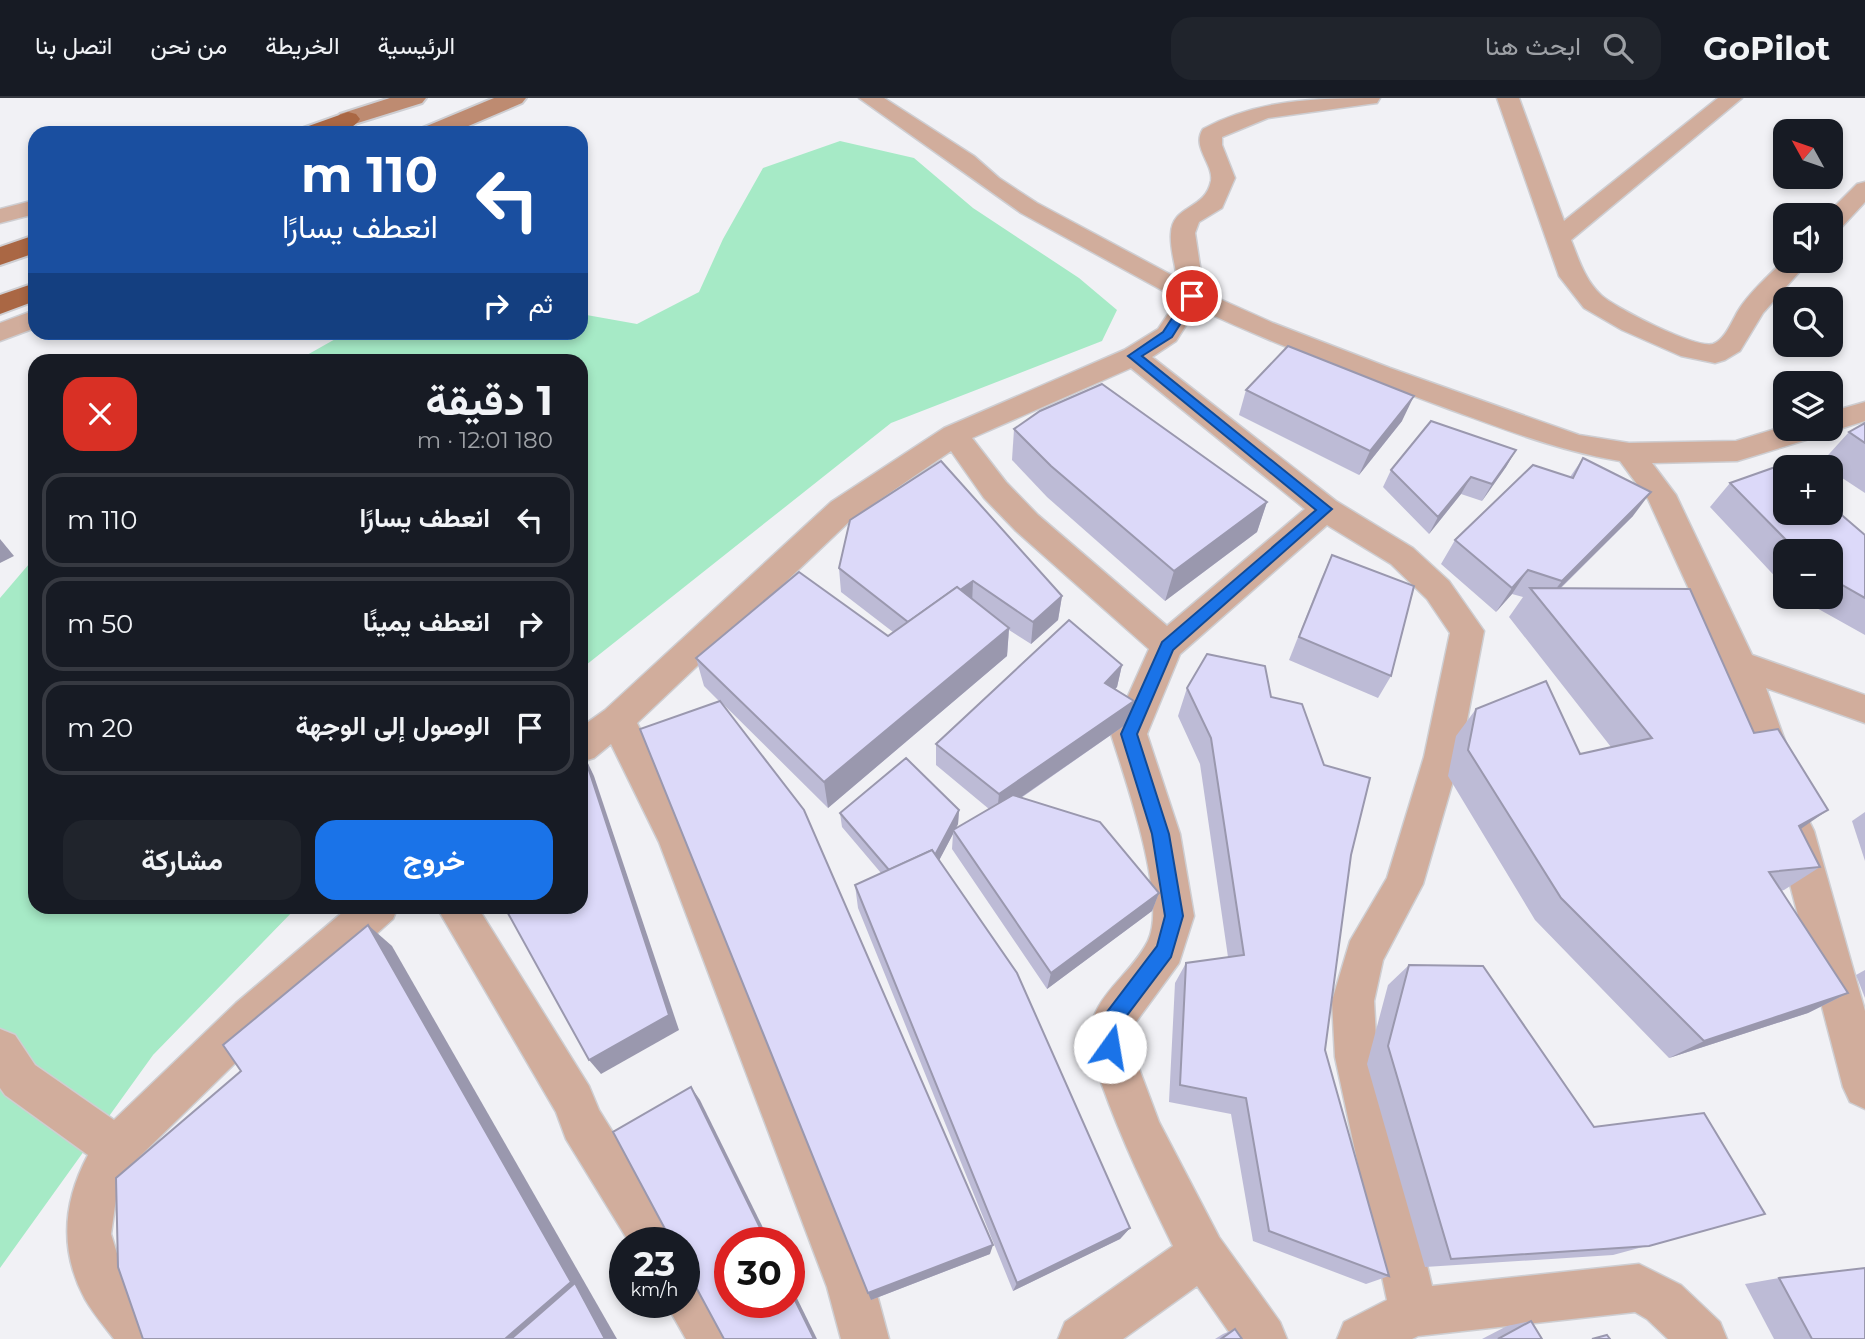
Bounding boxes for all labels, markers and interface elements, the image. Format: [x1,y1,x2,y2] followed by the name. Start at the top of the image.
[1171,17,1661,80] search box
[1703,28,1830,68] text: GoPilot
[1599,29,1637,67] icon: search
[1485,30,1581,62] text: ابحث هنا
[35,31,112,60] text: اتصل بنا
[150,31,227,60] text: من نحن
[265,31,340,60] text: الخريطة
[378,31,455,60] text: الرئيسية
[1773,119,1843,189] north arrow
[1773,119,1843,609] map controls
[301,145,438,204] text: 110 m
[462,154,553,245] icon: left
[1773,203,1843,273] button: sound
[282,207,438,246] text: انعطف يسارًا
[1162,266,1222,326] pin
[1173,277,1211,315] icon: arrive
[477,287,515,325] icon: right
[1773,287,1843,357] button: search
[529,288,553,320] text: ثم
[1773,371,1843,441] button: layers
[426,374,553,426] text: 1 دقيقة
[63,377,137,451] button: close
[417,426,553,454] text: 180 m · 12:01
[1773,455,1843,525] button: +
[511,501,549,539] icon: left
[360,502,490,534] text: انعطف يسارًا
[67,504,137,536] text: 110 m
[1773,539,1843,609] button: −
[511,605,549,643] icon: right
[363,606,490,638] text: انعطف يمينًا
[67,608,133,640] text: 50 m
[511,709,549,747] icon: arrive
[296,710,490,742] text: الوصول إلى الوجهة
[67,712,133,744] text: 20 m
[63,820,301,900] button: مشاركة
[315,820,553,900] button: خروج
[1073,1010,1147,1084] position arrow
[714,1227,805,1318] speed limit sign: 30
[634,1242,675,1285] text: 23
[630,1279,679,1301] text: km/h

